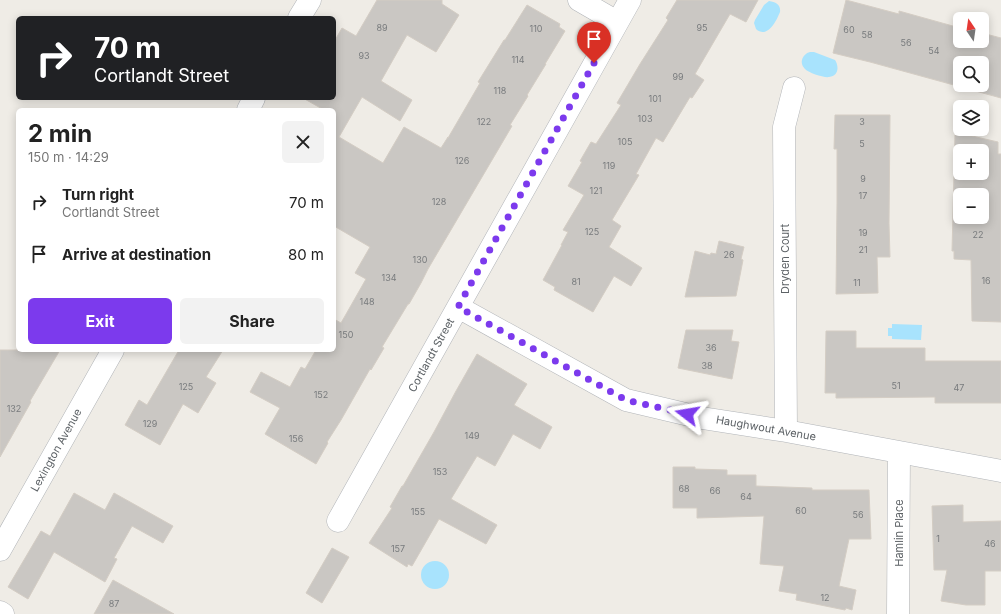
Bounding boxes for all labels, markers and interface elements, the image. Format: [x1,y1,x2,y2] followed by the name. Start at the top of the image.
[953,12,989,48] north arrow
[953,12,989,224] map controls
[376,22,388,33] house number: 89
[577,22,611,63] pin
[696,22,708,33] house number: 95
[530,23,543,34] house number: 110
[843,24,855,35] house number: 60
[583,28,605,50] icon: arrive
[861,29,873,40] house number: 58
[94,31,161,65] text: 70 m
[28,32,80,84] icon: right
[900,37,912,48] house number: 56
[928,45,940,56] house number: 54
[358,50,370,61] house number: 93
[511,54,525,65] house number: 114
[953,56,989,92] button: search
[94,65,229,86] text: Cortlandt Street
[672,71,684,82] house number: 99
[494,85,507,96] house number: 118
[649,93,662,104] house number: 101
[953,100,989,136] button: layers
[638,113,653,124] house number: 103
[477,116,491,127] house number: 122
[859,116,865,127] house number: 3
[28,119,92,148] text: 2 min
[282,121,324,163] button: close
[618,136,632,147] house number: 105
[859,138,865,149] house number: 5
[953,144,989,180] button: +
[28,149,109,165] text: 150 m · 14:29
[455,155,470,166] house number: 126
[603,160,616,171] house number: 119
[860,173,866,184] house number: 9
[62,185,134,204] text: Turn right
[590,185,602,196] house number: 121
[953,188,989,224] button: −
[859,190,867,201] house number: 17
[28,191,50,213] icon: right
[289,193,324,212] text: 70 m
[432,196,447,207] house number: 128
[62,204,160,220] text: Cortlandt Street
[778,224,792,294] street label: Dryden Court
[585,226,599,237] house number: 125
[858,227,868,238] house number: 19
[973,229,983,240] house number: 22
[28,243,50,265] icon: arrive
[858,244,868,255] house number: 21
[62,245,211,264] text: Arrive at destination
[288,245,324,264] text: 80 m
[723,249,735,260] house number: 26
[413,254,428,265] house number: 130
[381,272,397,283] house number: 134
[981,275,991,286] house number: 16
[571,276,581,287] house number: 81
[853,277,861,288] house number: 11
[359,296,375,307] house number: 148
[28,298,172,344] button: Exit
[180,298,324,344] button: Share
[405,315,457,394] street label: Cortlandt Street
[339,329,354,340] house number: 150
[705,342,717,353] house number: 36
[701,360,713,371] house number: 38
[891,380,901,391] house number: 51
[179,381,193,392] house number: 125
[954,382,964,393] house number: 47
[314,389,328,400] house number: 152
[666,393,708,435] position arrow
[7,403,21,414] house number: 132
[27,406,85,494] street label: Lexington Avenue
[715,412,817,444] street label: Haughwout Avenue
[143,418,158,429] house number: 129
[464,430,480,441] house number: 149
[289,433,304,444] house number: 156
[433,466,448,477] house number: 153
[678,483,690,494] house number: 68
[709,485,721,496] house number: 66
[740,491,752,502] house number: 64
[892,499,906,567] street label: Hamlin Place
[795,505,807,516] house number: 60
[411,506,425,517] house number: 155
[852,509,864,520] house number: 56
[936,533,940,544] house number: 1
[984,538,996,549] house number: 46
[391,543,405,554] house number: 157
[820,592,830,603] house number: 12
[109,598,119,609] house number: 87

